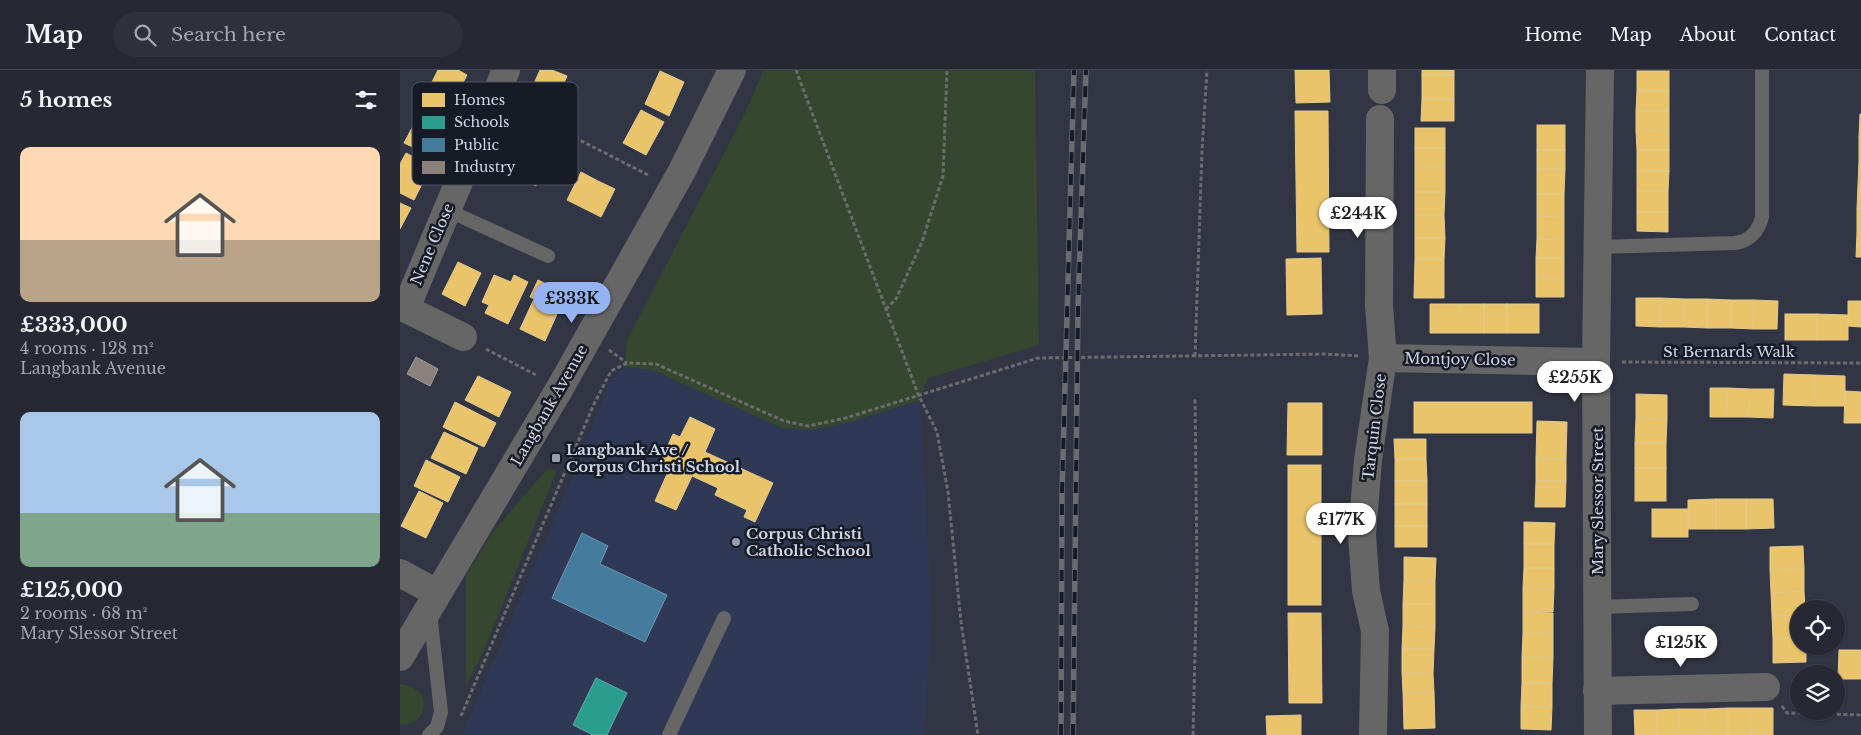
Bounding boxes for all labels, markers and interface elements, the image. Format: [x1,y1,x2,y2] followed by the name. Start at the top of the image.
[113,12,463,57] search box
[25,20,83,49] text: Map
[131,21,159,49] icon: search
[171,23,286,46] text: Search here
[1524,24,1582,46] text: Home
[1610,24,1652,46] text: Map
[1680,24,1736,46] text: About
[1764,24,1836,46] text: Contact
[412,82,578,185] legend
[352,86,380,114] icon: filters
[20,87,112,113] text: 5 homes
[454,91,505,109] text: Homes
[454,113,509,131] text: Schools
[454,136,499,154] text: Public
[454,158,516,176] text: Industry
[155,180,245,270] icon: home
[1323,196,1393,239] pin: £244K
[406,200,458,288] street label: Nene Close
[1330,203,1386,223] text: £244K
[537,282,607,324] pin: £333K
[544,288,600,308] text: £333K
[20,312,128,338] text: £333,000
[20,338,154,358] text: 4 rooms · 128 m²
[507,341,591,469] street label: Langbank Avenue
[1663,342,1796,361] street label: St Bernards Walk
[1404,349,1516,369] street label: Montjoy Close
[20,358,166,378] text: Langbank Avenue
[1540,360,1610,403] pin: £255K
[1548,367,1602,387] text: £255K
[1358,372,1390,482] street label: Tarquin Close
[1588,427,1607,575] street label: Mary Slessor Street
[566,440,741,476] place label: Langbank Ave / Corpus Christi School
[155,445,245,535] icon: home
[550,452,562,464] marker: Langbank Ave / Corpus Christi School
[1306,502,1376,545] pin: £177K
[1317,509,1365,529] text: £177K
[746,524,871,560] place label: Corpus Christi Catholic School
[730,536,742,548] marker: Corpus Christi Catholic School
[20,577,123,603] text: £125,000
[1790,600,1845,720] map controls
[1790,600,1845,655] button: locate
[20,603,147,623] text: 2 rooms · 68 m²
[20,623,178,643] text: Mary Slessor Street
[1646,626,1716,668] pin: £125K
[1655,632,1707,652] text: £125K
[1790,665,1845,720] button: layers

